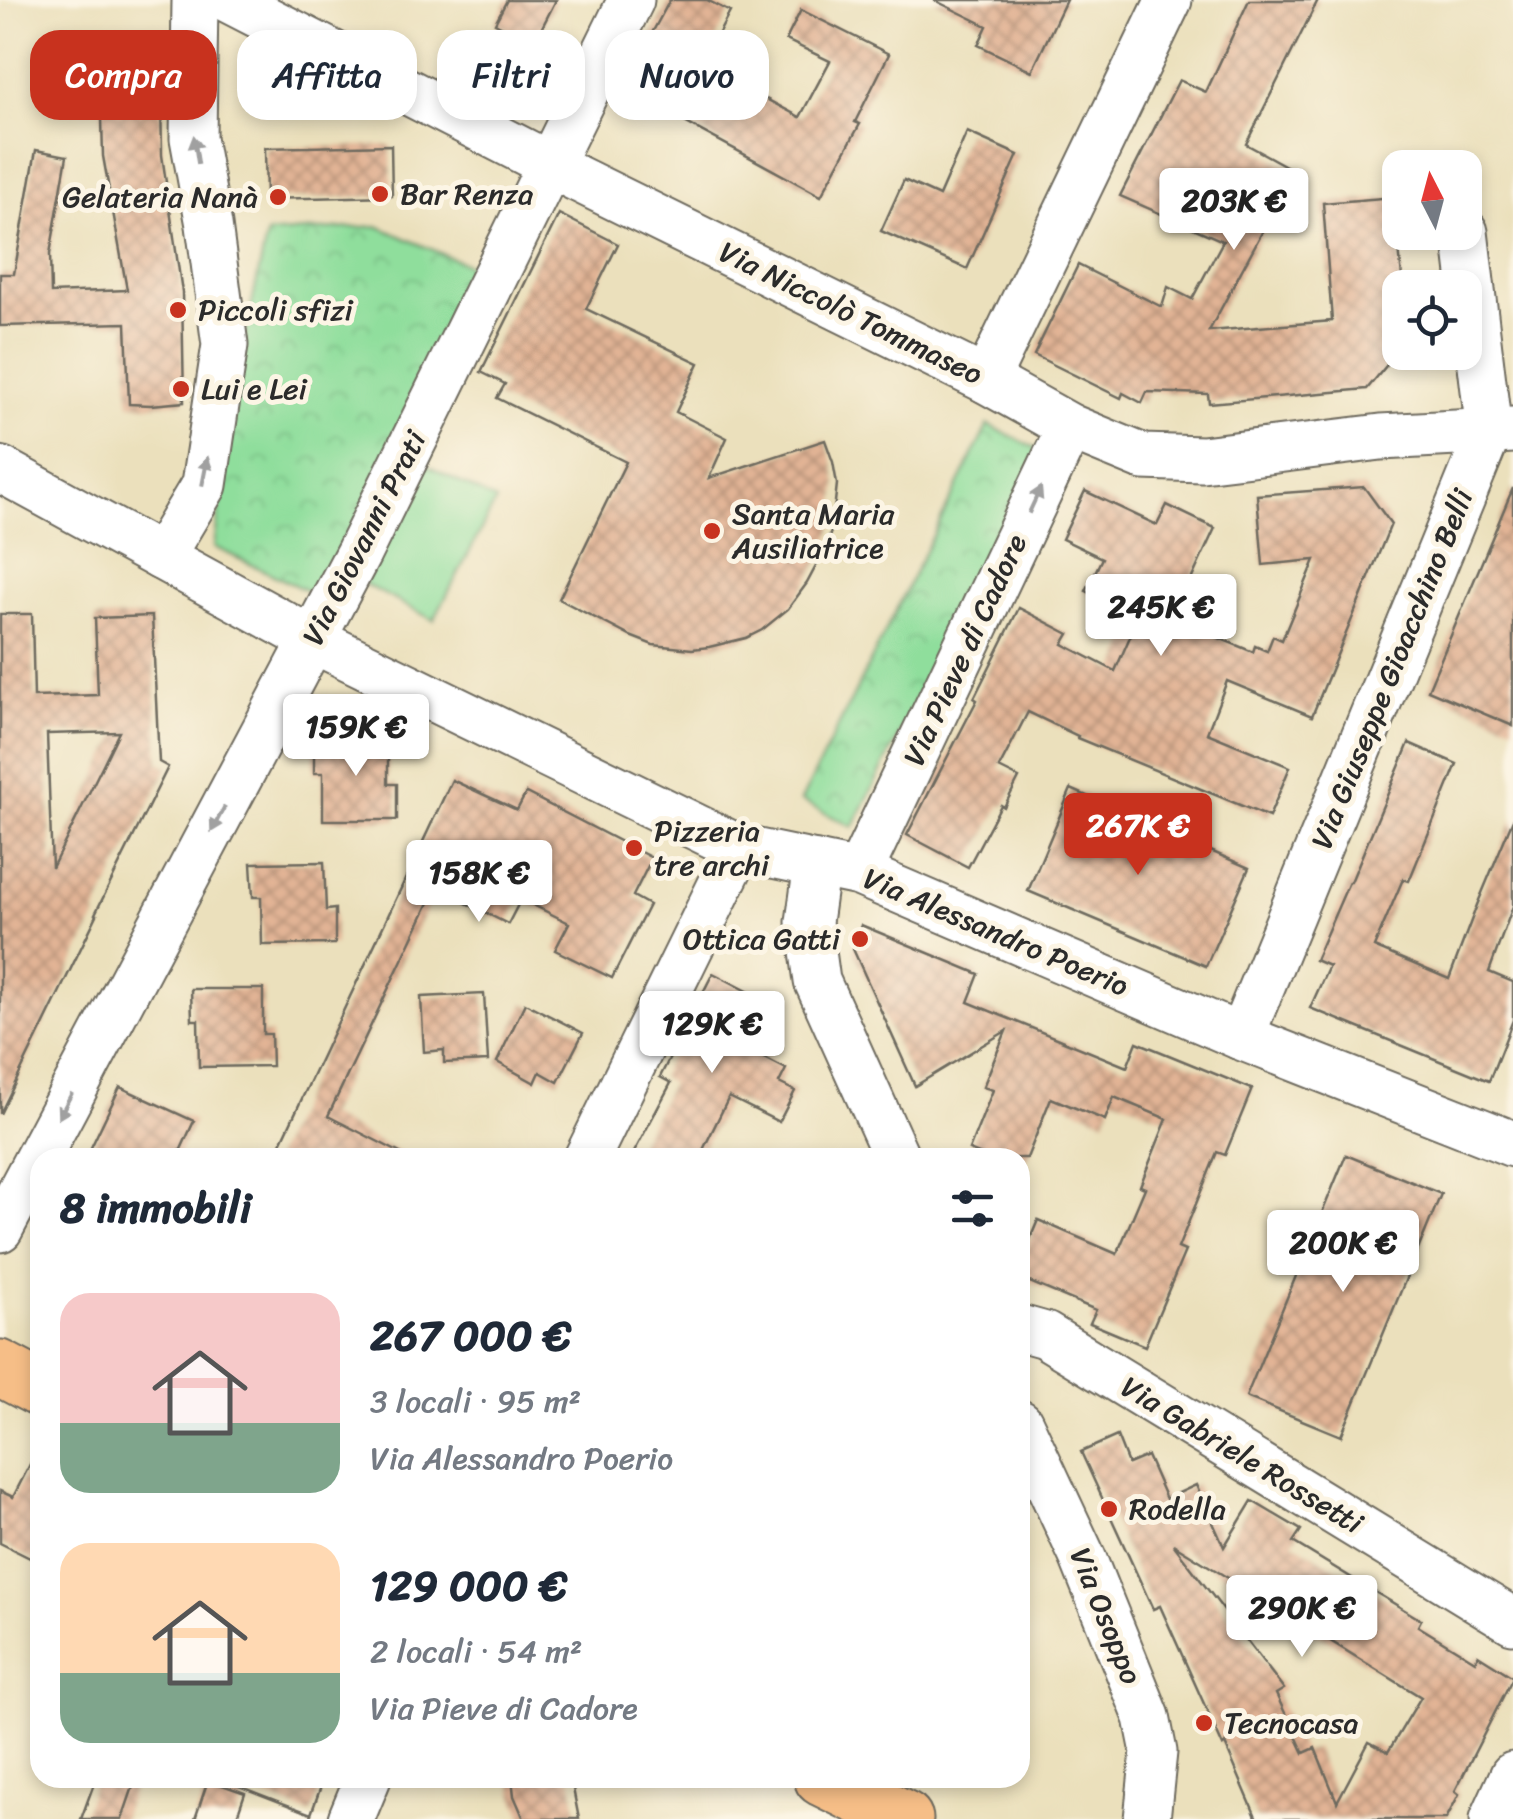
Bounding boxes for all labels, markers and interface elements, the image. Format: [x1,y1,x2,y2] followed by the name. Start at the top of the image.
[30,30,217,120] chip: Compra
[237,30,417,120] chip: Affitta
[437,30,585,120] chip: Filtri
[605,30,769,120] chip: Nuovo
[188,134,203,165] one-way arrow
[1382,150,1482,250] north arrow
[1382,150,1482,370] map controls
[400,167,533,221] place label: Bar Renza
[1153,168,1315,253] pin: 203K €
[62,170,258,224] place label: Gelateria Nanà
[1181,172,1287,229] text: 203K €
[369,183,391,205] marker: Bar Renza
[267,186,289,208] marker: Gelateria Nanà
[710,226,992,400] street label: Via Niccolò Tommaseo
[1382,270,1482,370] button: locate
[198,283,355,337] place label: Piccoli sfizi
[167,299,189,321] marker: Piccoli sfizi
[201,362,309,416] place label: Lui e Lei
[170,378,192,400] marker: Lui e Lei
[286,419,442,655] street label: Via Giovanni Prati
[198,455,214,486] one-way arrow
[1295,479,1490,857] street label: Via Giuseppe Gioacchino Belli
[1027,485,1044,514] one-way arrow
[731,487,895,575] place label: Santa Maria Ausiliatrice
[701,520,723,542] marker: Santa Maria Ausiliatrice
[888,525,1042,775] street label: Via Pieve di Cadore
[1080,574,1242,659] pin: 245K €
[1107,578,1215,635] text: 245K €
[275,694,437,779] pin: 159K €
[305,698,407,755] text: 159K €
[1057,793,1219,878] pin: 267K €
[1086,797,1190,854] text: 267K €
[210,804,227,833] one-way arrow
[654,804,770,892] place label: Pizzeria tre archi
[623,837,645,859] marker: Pizzeria tre archi
[398,840,560,925] pin: 158K €
[428,844,530,901] text: 158K €
[855,852,1137,1012] street label: Via Alessandro Poerio
[683,912,842,966] place label: Ottica Gatti
[849,928,871,950] marker: Ottica Gatti
[631,991,793,1076] pin: 129K €
[662,995,762,1052] text: 129K €
[57,1091,74,1120] one-way arrow
[60,1171,251,1245] text: 8 immobili
[945,1181,1000,1236] icon: filters
[1262,1210,1424,1295] pin: 200K €
[1289,1214,1397,1271] text: 200K €
[370,1299,571,1373] text: 267 000 €
[140,1333,260,1453] icon: home
[1110,1361,1375,1549] street label: Via Gabriele Rossetti
[370,1373,581,1430] text: 3 locali · 95 m²
[370,1430,673,1487] text: Via Alessandro Poerio
[1129,1482,1226,1536] place label: Rodella
[1098,1498,1120,1520] marker: Rodella
[1054,1539,1158,1693] street label: Via Osoppo
[370,1549,567,1623] text: 129 000 €
[1221,1575,1383,1660] pin: 290K €
[1248,1579,1356,1636] text: 290K €
[140,1583,260,1703] icon: home
[370,1623,582,1680] text: 2 locali · 54 m²
[370,1680,638,1737] text: Via Pieve di Cadore
[1224,1696,1359,1750] place label: Tecnocasa
[1193,1712,1215,1734] marker: Tecnocasa

